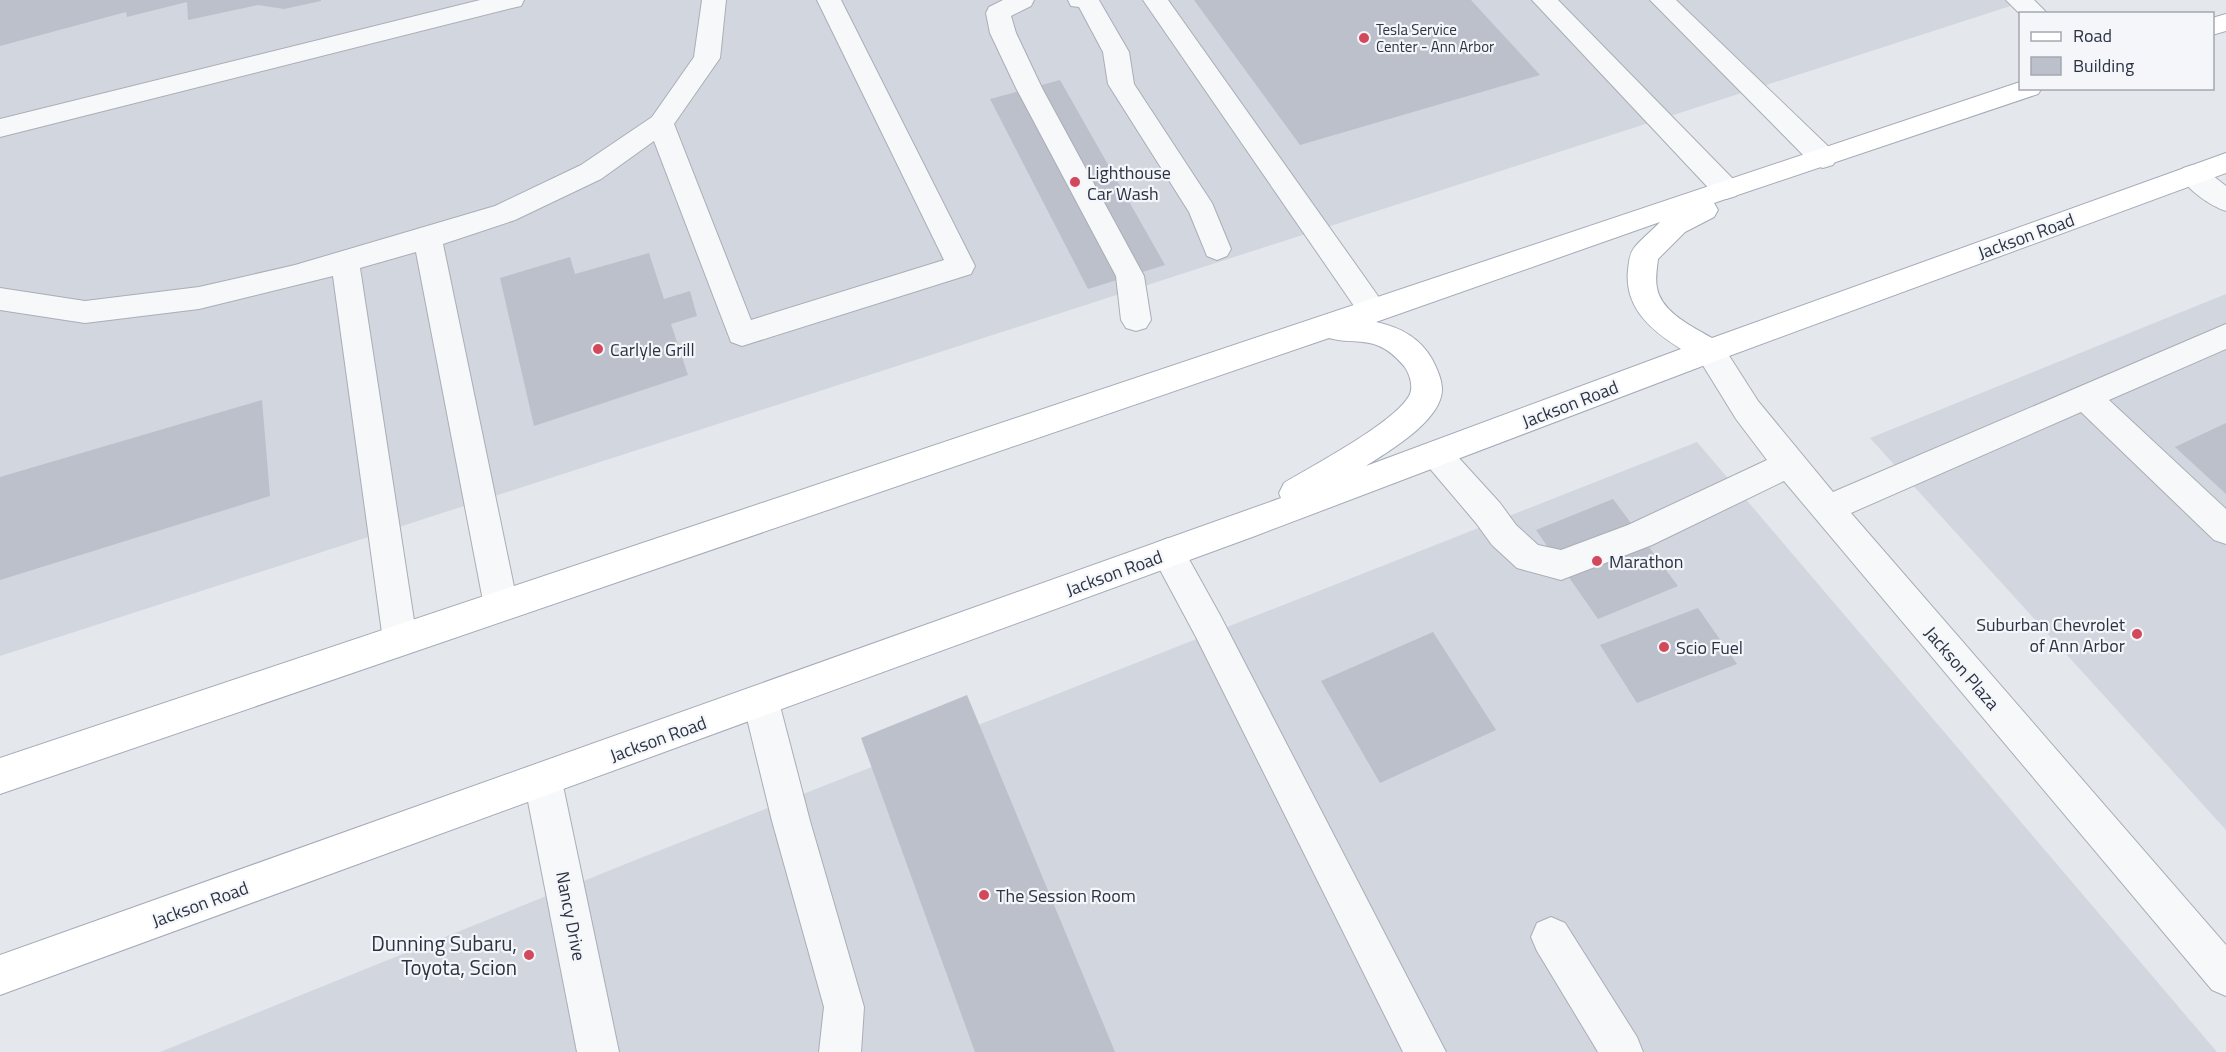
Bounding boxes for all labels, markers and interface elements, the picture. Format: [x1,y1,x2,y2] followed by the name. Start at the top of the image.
[2019,12,2214,90] legend
[1376,18,1494,58] place label: Tesla Service Center - Ann Arbor
[2073,22,2112,49] text: Road
[1357,31,1371,45] marker: Tesla Service Center - Ann Arbor
[2073,52,2134,79] text: Building
[1087,159,1171,207] place label: Lighthouse Car Wash
[1068,175,1082,189] marker: Lighthouse Car Wash
[1974,206,2078,266] street label: Jackson Road
[610,336,695,363] place label: Carlyle Grill
[591,342,605,356] marker: Carlyle Grill
[1518,373,1622,435] street label: Jackson Road
[1062,543,1166,603] street label: Jackson Road
[1609,548,1684,575] place label: Marathon
[1590,554,1604,568] marker: Marathon
[1976,611,2126,659] place label: Suburban Chevrolet of Ann Arbor
[1918,620,2006,716] street label: Jackson Plaza
[2130,627,2144,641] marker: Suburban Chevrolet of Ann Arbor
[1676,634,1743,661] place label: Scio Fuel
[1657,640,1671,654] marker: Scio Fuel
[606,709,710,769] street label: Jackson Road
[549,869,593,963] street label: Nancy Drive
[148,874,252,934] street label: Jackson Road
[996,882,1136,909] place label: The Session Room
[977,888,991,902] marker: The Session Room
[371,927,517,983] place label: Dunning Subaru, Toyota, Scion
[522,948,536,962] marker: Dunning Subaru, Toyota, Scion

